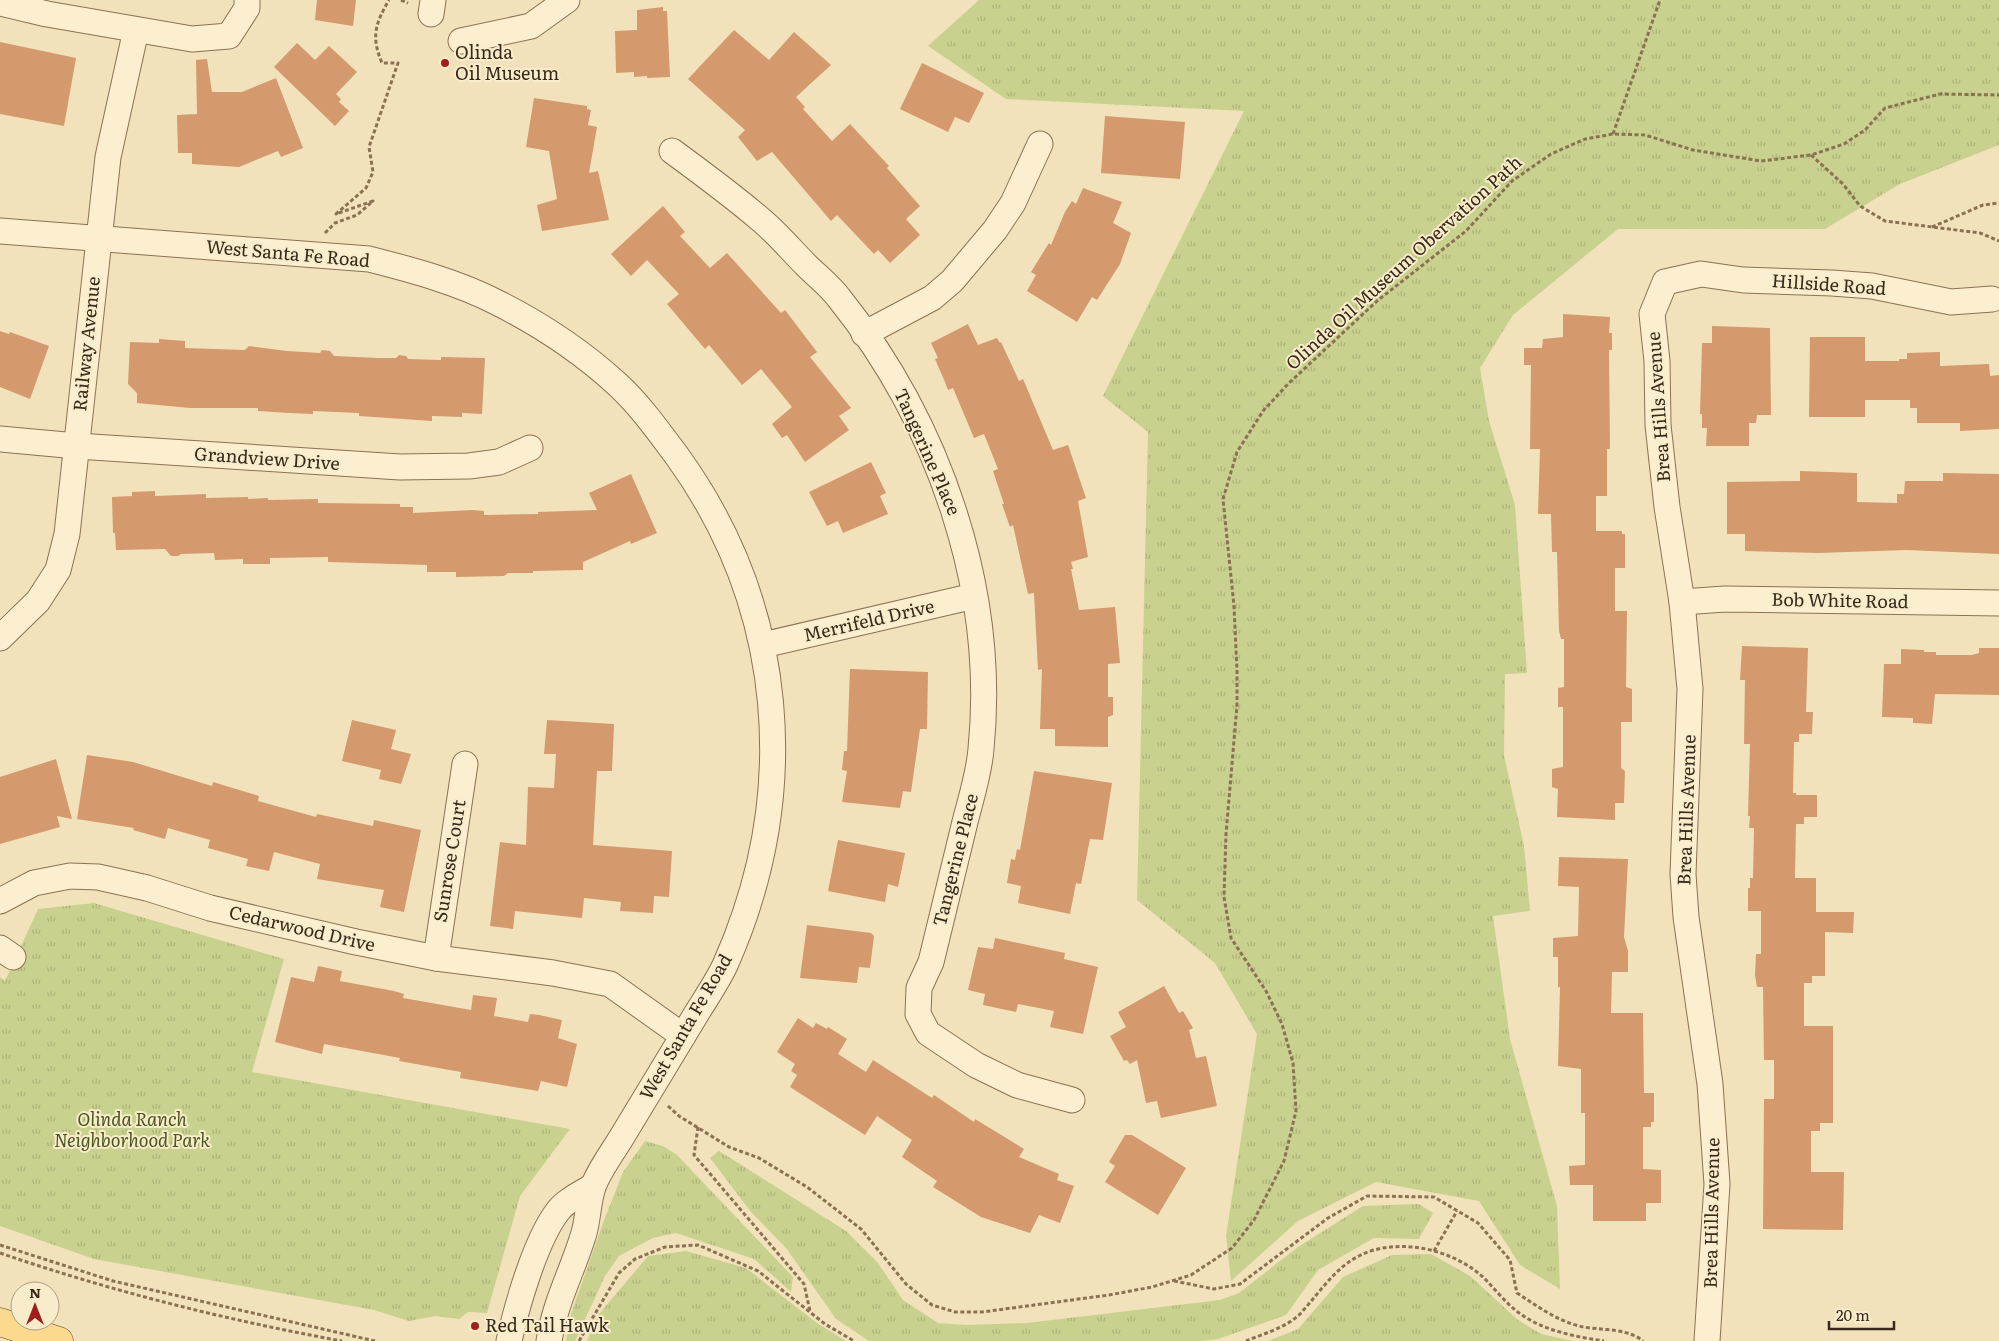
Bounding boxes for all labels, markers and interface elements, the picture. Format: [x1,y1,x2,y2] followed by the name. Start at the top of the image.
[455,38,559,86] place label: Olinda Oil Museum
[439,57,451,69] marker: Olinda Oil Museum
[1279,148,1527,375] street label: Olinda Oil Museum Obervation Path
[205,232,371,273] street label: West Santa Fe Road
[1771,266,1887,301] street label: Hillside Road
[65,275,106,413] street label: Railway Avenue
[1639,331,1676,483] street label: Brea Hills Avenue
[888,384,968,519] street label: Tangerine Place
[193,439,341,476] street label: Grandview Drive
[1771,585,1909,614] street label: Bob White Road
[801,591,937,648] street label: Merrifeld Drive
[1669,734,1702,886] street label: Brea Hills Avenue
[925,790,984,929] street label: Tangerine Place
[426,797,472,924] street label: Sunrose Court
[227,898,378,957] street label: Cedarwood Drive
[632,948,738,1104] street label: West Santa Fe Road
[54,1105,210,1153] park label: Olinda Ranch Neighborhood Park
[1696,1137,1725,1289] street label: Brea Hills Avenue
[10,1281,60,1331] north arrow
[29,1282,41,1302] text: N
[1829,1298,1894,1330] scale bar
[1836,1303,1870,1326] text: 20 m
[485,1311,610,1338] place label: Red Tail Hawk
[469,1320,481,1332] marker: Red Tail Hawk

